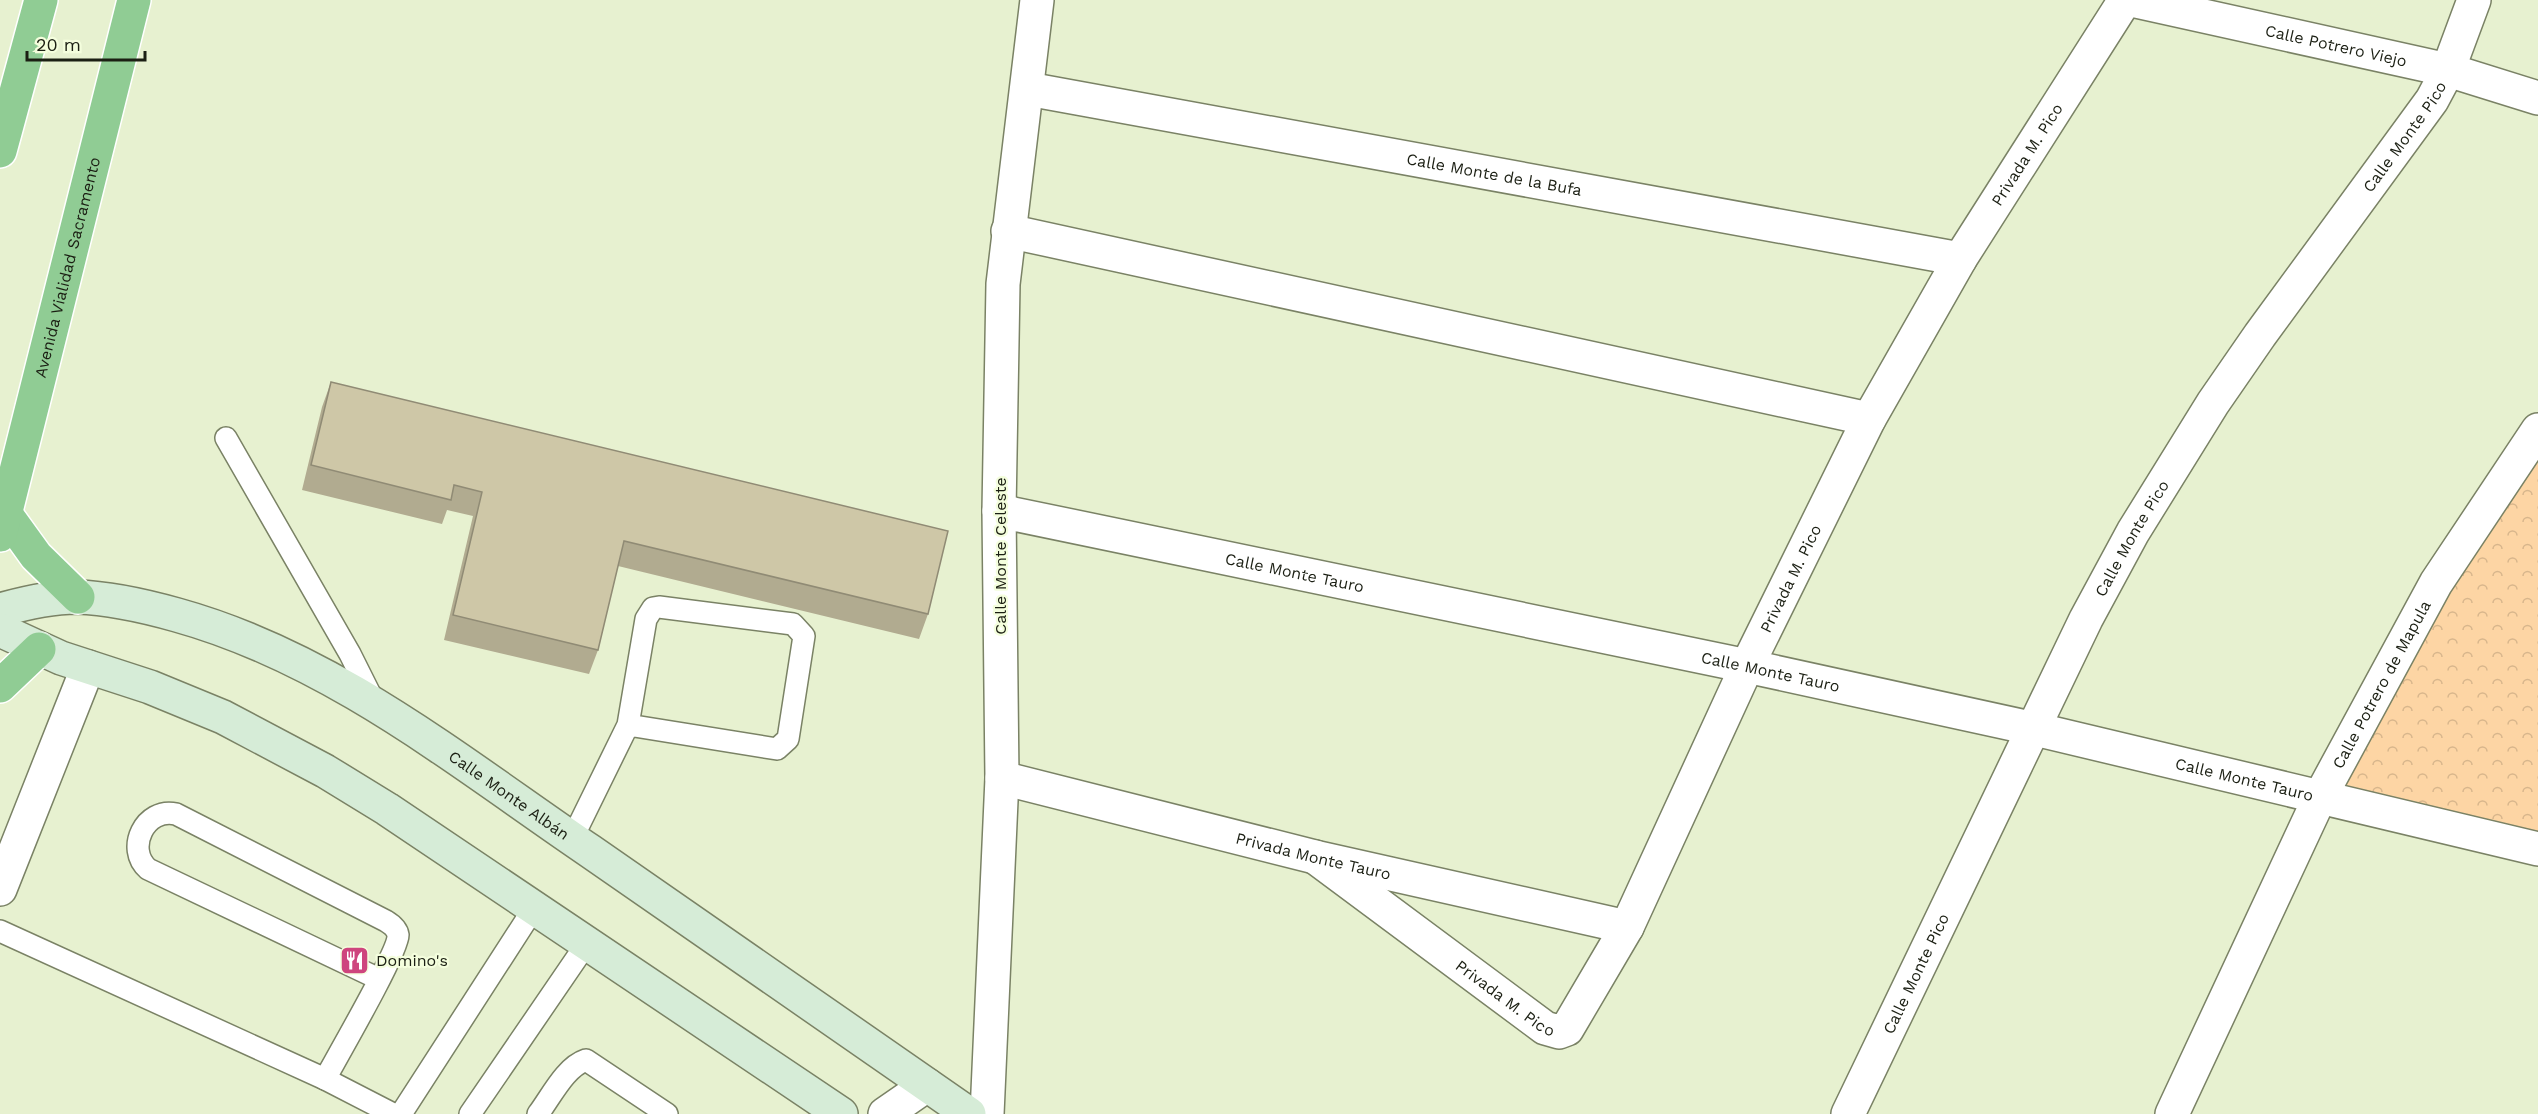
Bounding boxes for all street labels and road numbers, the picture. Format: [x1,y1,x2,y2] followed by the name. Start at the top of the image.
[2263,21,2409,71] street label: Calle Potrero Viejo
[2359,78,2450,196] street label: Calle Monte Pico
[1987,100,2067,209] street label: Privada M. Pico
[1405,149,1583,200] street label: Calle Monte de la Bufa
[31,155,104,380] street label: Avenida Vialidad Sacramento
[991,477,1010,635] street label: Calle Monte Celeste
[2091,477,2173,600] street label: Calle Monte Pico
[1756,522,1825,636] street label: Privada M. Pico
[1223,549,1366,596] street label: Calle Monte Tauro
[2328,597,2435,772] street label: Calle Potrero de Mapula
[1699,648,1842,696] street label: Calle Monte Tauro
[445,747,573,844] street label: Calle Monte Albán
[2173,754,2315,805] street label: Calle Monte Tauro
[1234,828,1393,884] street label: Privada Monte Tauro
[1879,910,1953,1037] street label: Calle Monte Pico
[1452,956,1557,1040] street label: Privada M. Pico

